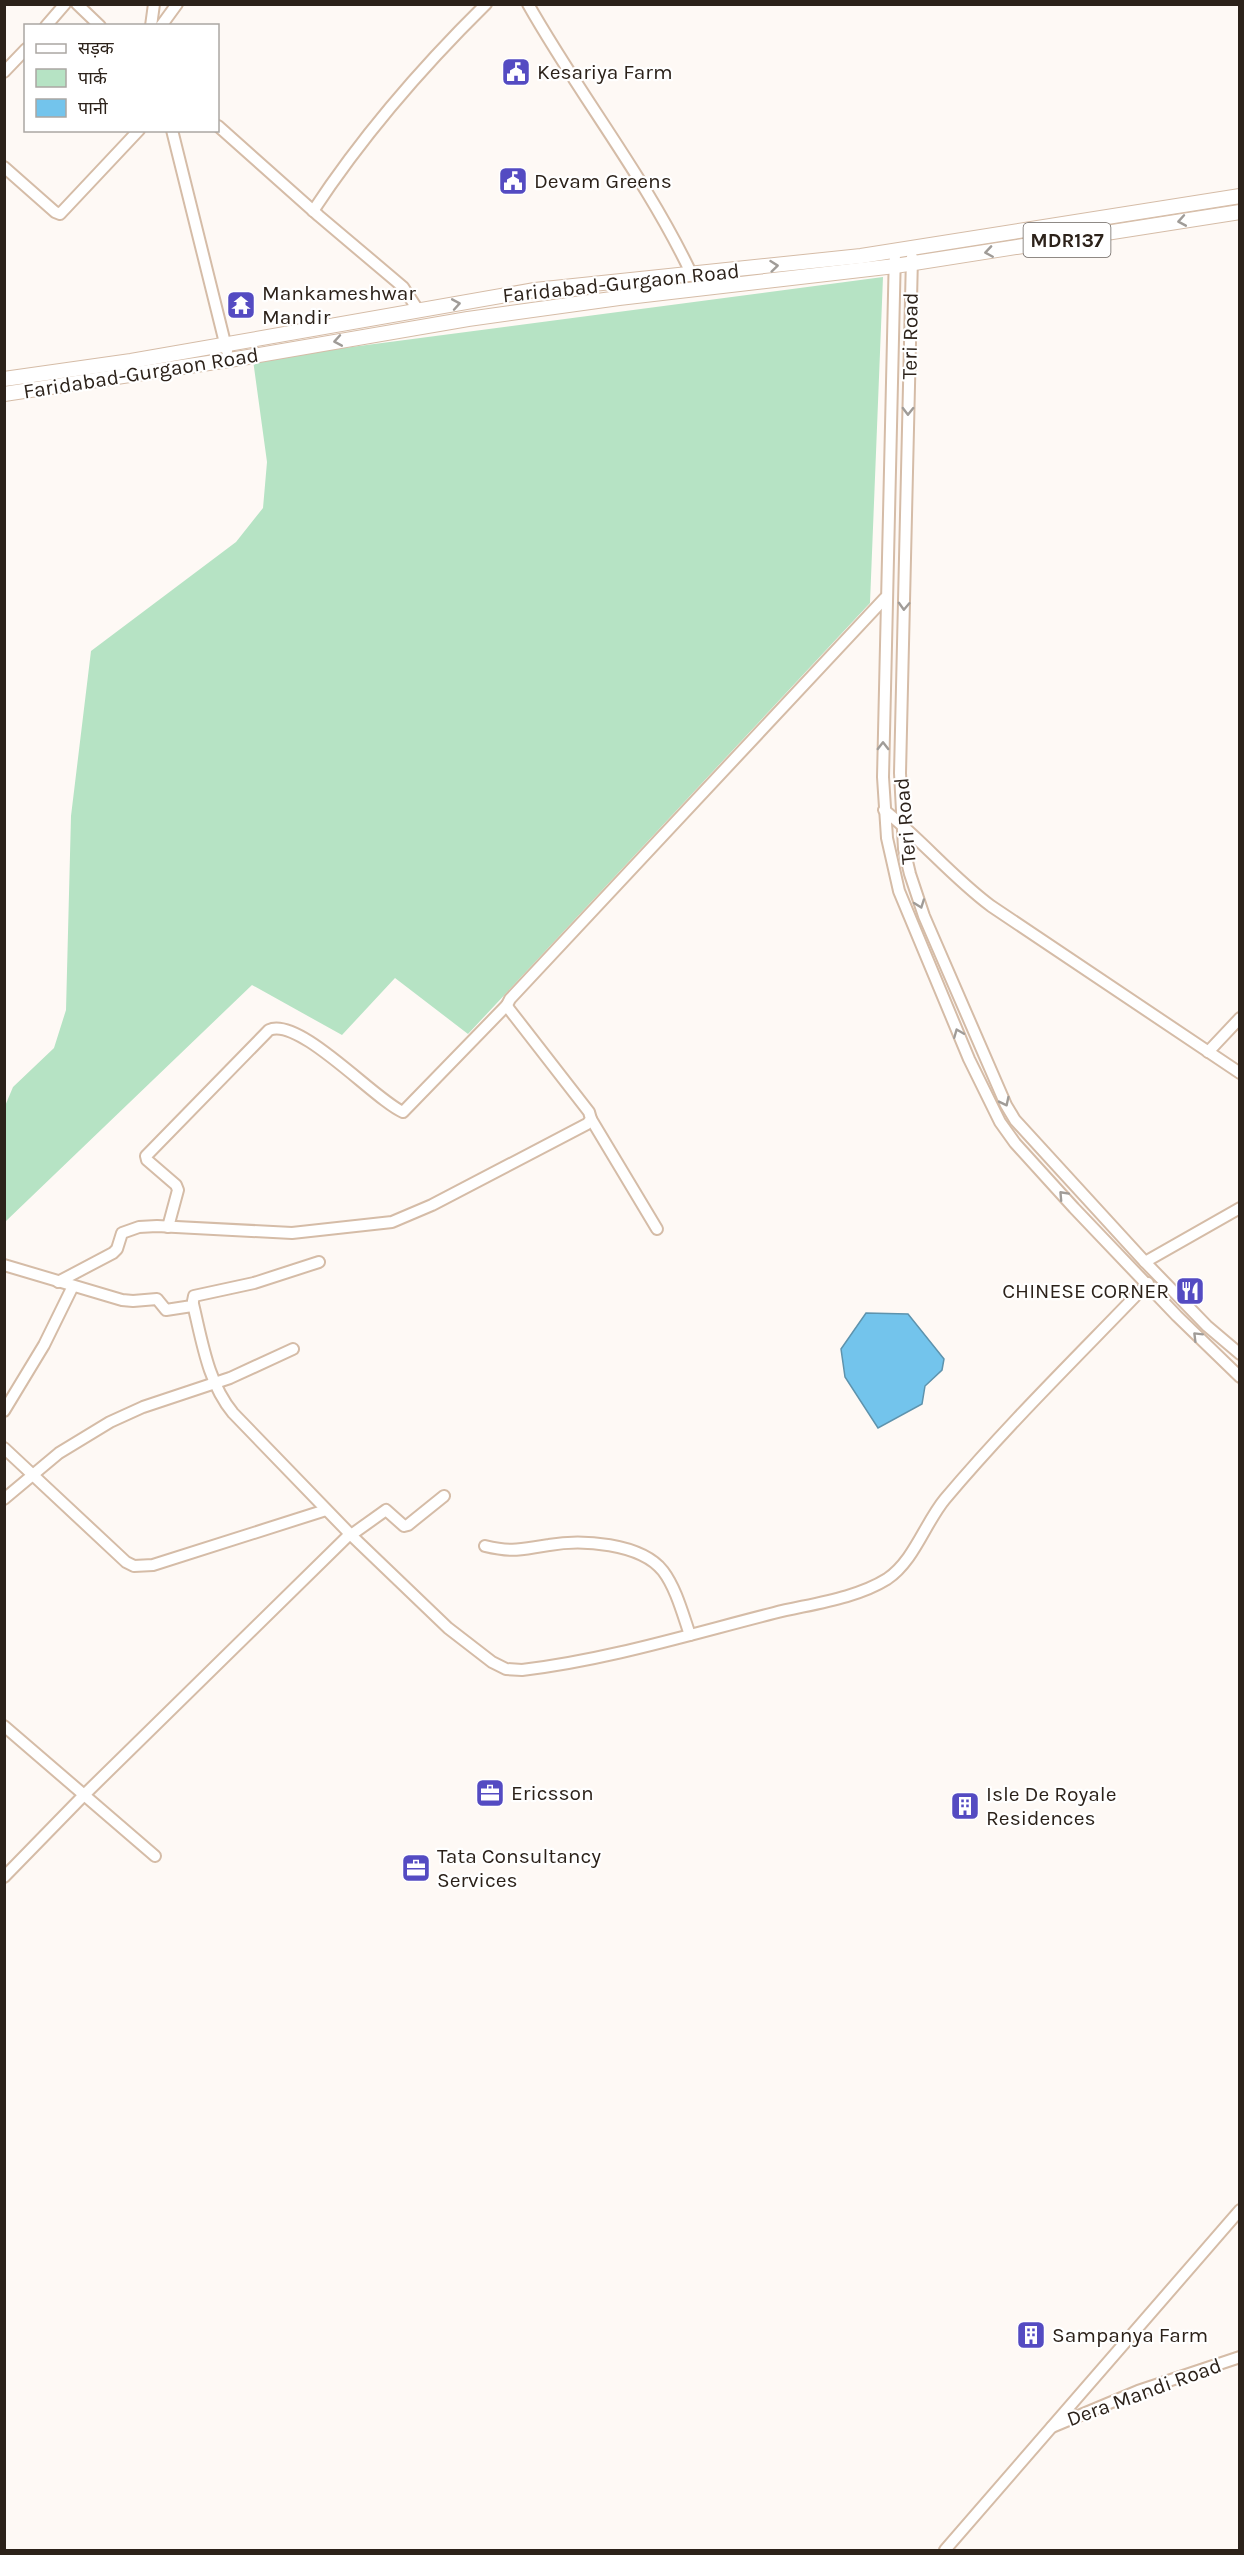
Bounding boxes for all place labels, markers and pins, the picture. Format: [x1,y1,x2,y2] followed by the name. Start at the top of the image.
[500,56,532,88] public building icon: Kesariya Farm
[537,60,673,84] place label: Kesariya Farm
[497,165,529,197] public building icon: Devam Greens
[534,169,672,193] place label: Devam Greens
[262,281,416,329] place label: Mankameshwar Mandir
[225,289,257,321] temple icon: Mankameshwar Mandir
[1174,1275,1206,1307] restaurant icon: CHINESE CORNER
[1002,1279,1169,1303] place label: CHINESE CORNER
[474,1777,506,1809] office icon: Ericsson
[511,1781,594,1805] place label: Ericsson
[986,1782,1117,1830] place label: Isle De Royale Residences
[949,1790,981,1822] building icon: Isle De Royale Residences
[437,1844,601,1892] place label: Tata Consultancy Services
[400,1852,432,1884] office icon: Tata Consultancy Services
[1015,2319,1047,2351] building icon: Sampanya Farm
[1052,2323,1208,2347] place label: Sampanya Farm

